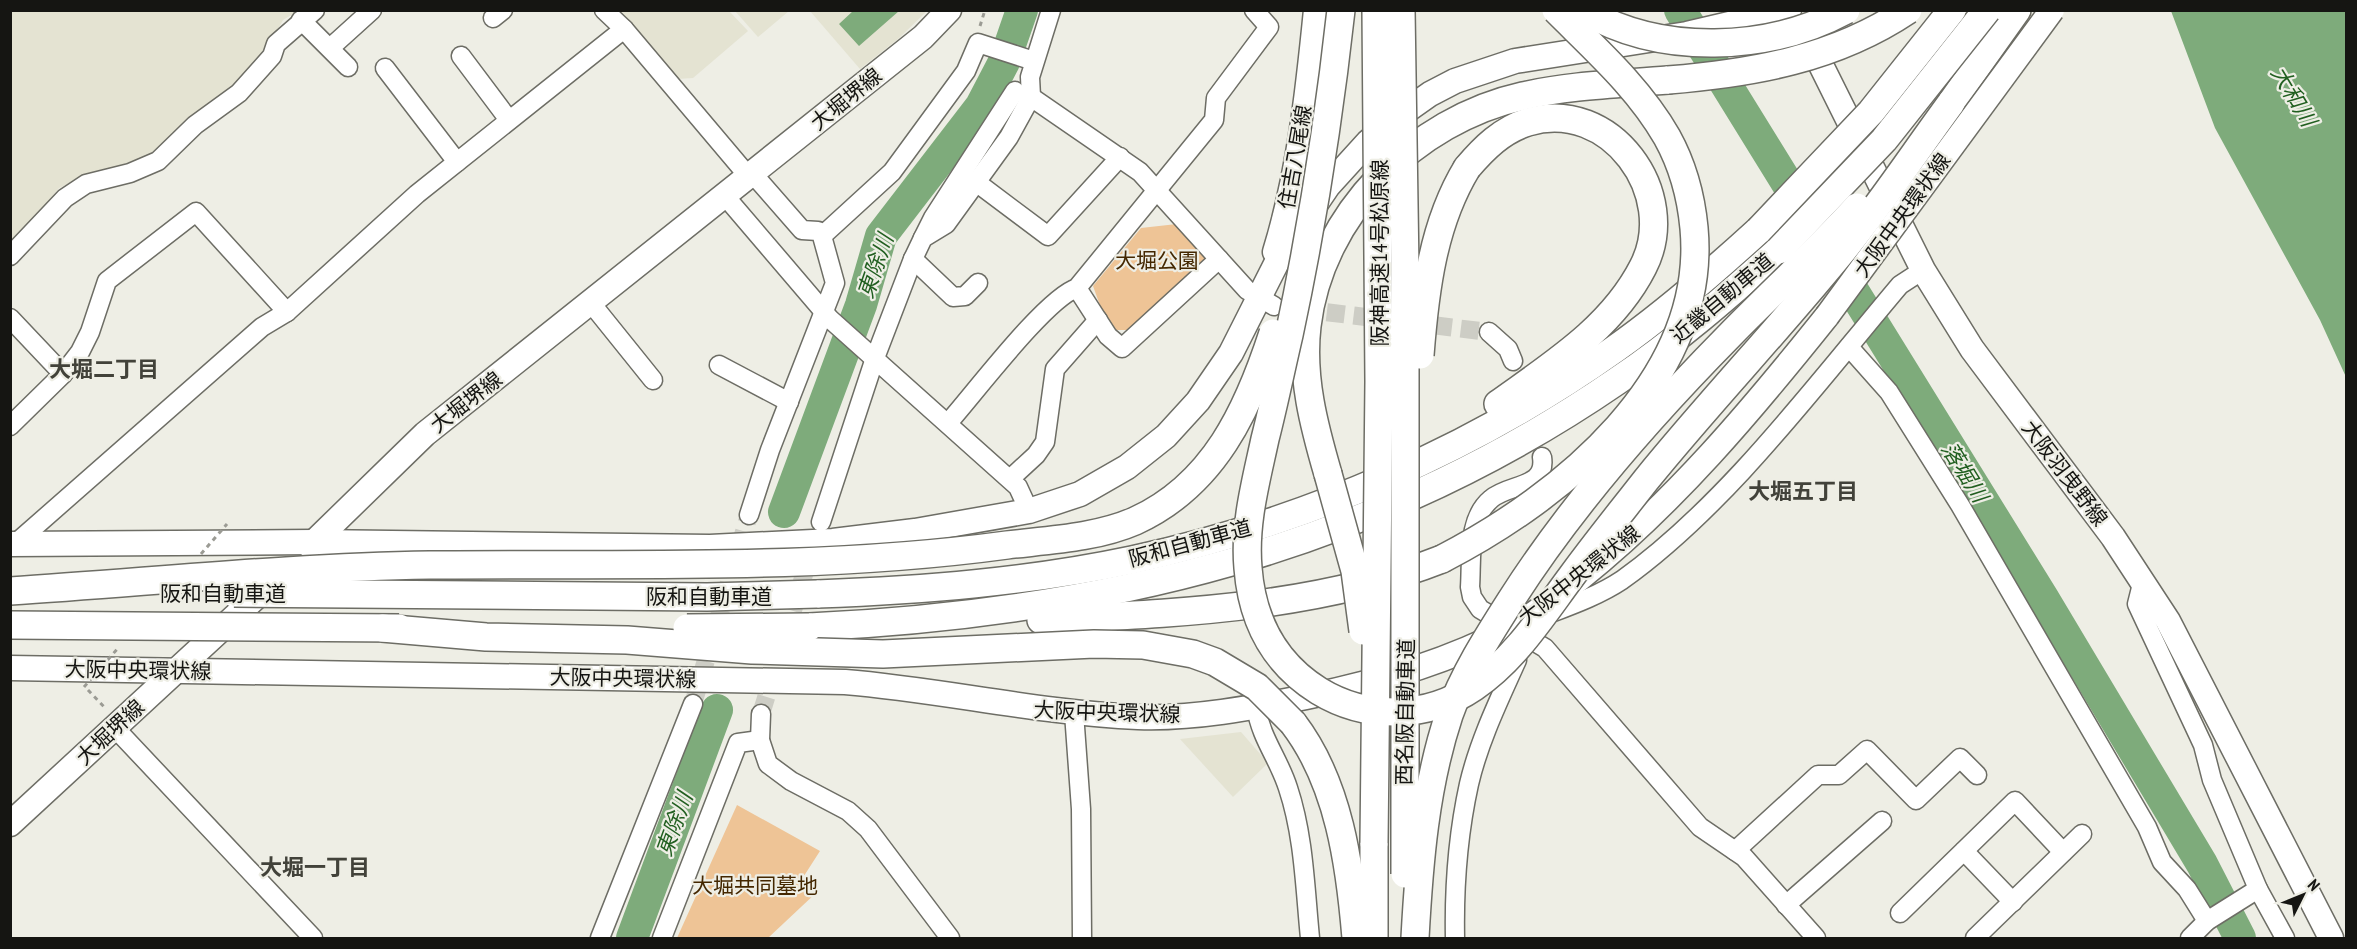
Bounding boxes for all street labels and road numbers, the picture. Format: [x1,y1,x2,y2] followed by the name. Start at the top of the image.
[805,62,887,136] street label: 大堀堺線
[1273,103,1317,211] street label: 住吉八尾線
[1848,148,1956,282] street label: 大阪中央環状線
[1366,160,1393,346] street label: 阪神高速14号松原線
[1665,247,1779,349] street label: 近畿自動車道
[425,366,507,438] street label: 大堀堺線
[2016,415,2114,531] street label: 大阪羽曳野線
[1126,514,1254,572] street label: 阪和自動車道
[1513,519,1645,631] street label: 大阪中央環状線
[160,580,286,607] street label: 阪和自動車道
[646,583,772,610] street label: 阪和自動車道
[1390,638,1420,786] street label: 西名阪自動車道
[64,655,212,685] street label: 大阪中央環状線
[549,663,697,693] street label: 大阪中央環状線
[70,693,150,771] street label: 大堀堺線
[1033,696,1181,728] street label: 大阪中央環状線

